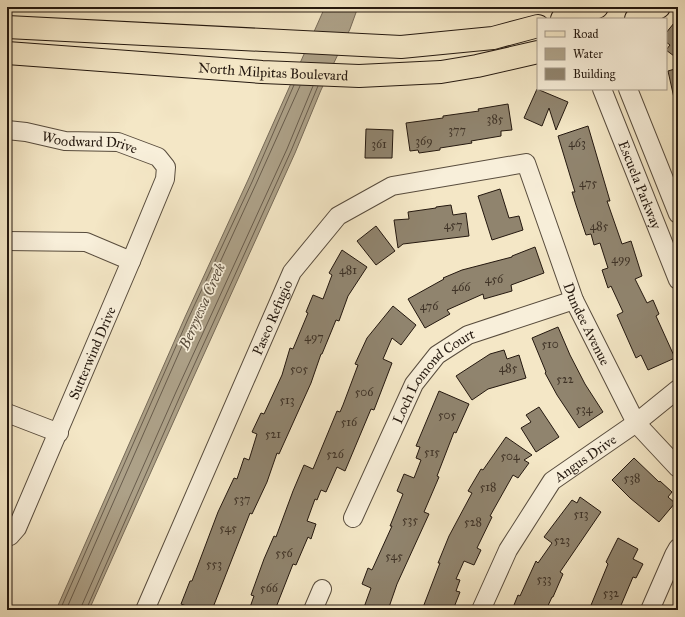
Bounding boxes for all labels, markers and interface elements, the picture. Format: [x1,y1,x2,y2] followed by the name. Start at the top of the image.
[537,18,667,90] legend
[573,27,599,41] text: Road
[573,47,603,61] text: Water
[198,59,349,85] street label: North Milpitas Boulevard
[573,67,616,82] text: Building
[487,112,504,126] house number: 385
[448,123,466,137] house number: 377
[40,128,140,158] street label: Woodward Drive
[415,134,433,148] house number: 369
[568,136,586,150] house number: 463
[371,137,387,151] house number: 361
[614,138,665,232] street label: Escuela Parkway
[579,176,597,190] house number: 475
[444,218,462,232] house number: 457
[590,219,609,233] house number: 485
[611,252,631,266] house number: 499
[175,260,229,353] water label: Berryessa Creek
[339,263,357,277] house number: 481
[485,272,504,286] house number: 456
[249,278,296,358] street label: Paseo Refugio
[452,280,471,294] house number: 466
[560,280,614,368] street label: Dundee Avenue
[420,299,439,313] house number: 476
[65,304,120,402] street label: Sutterwind Drive
[389,325,477,426] street label: Loch Lomond Court
[304,330,324,344] house number: 497
[541,337,559,351] house number: 510
[499,361,518,375] house number: 485
[290,362,308,376] house number: 505
[556,372,574,386] house number: 522
[355,385,374,399] house number: 506
[279,393,295,407] house number: 513
[575,402,593,416] house number: 534
[438,408,456,422] house number: 505
[341,415,358,429] house number: 516
[265,427,281,441] house number: 521
[550,431,620,486] street label: Angus Drive
[424,445,440,459] house number: 515
[326,447,345,461] house number: 526
[500,449,520,463] house number: 504
[624,471,640,485] house number: 538
[480,480,496,494] house number: 518
[234,492,250,506] house number: 537
[573,507,589,521] house number: 513
[402,513,418,527] house number: 535
[464,515,482,529] house number: 528
[219,521,237,535] house number: 545
[554,533,570,547] house number: 523
[275,546,294,560] house number: 556
[385,549,403,563] house number: 545
[206,557,222,571] house number: 553
[536,572,552,586] house number: 533
[260,581,279,595] house number: 566
[603,586,619,600] house number: 532

